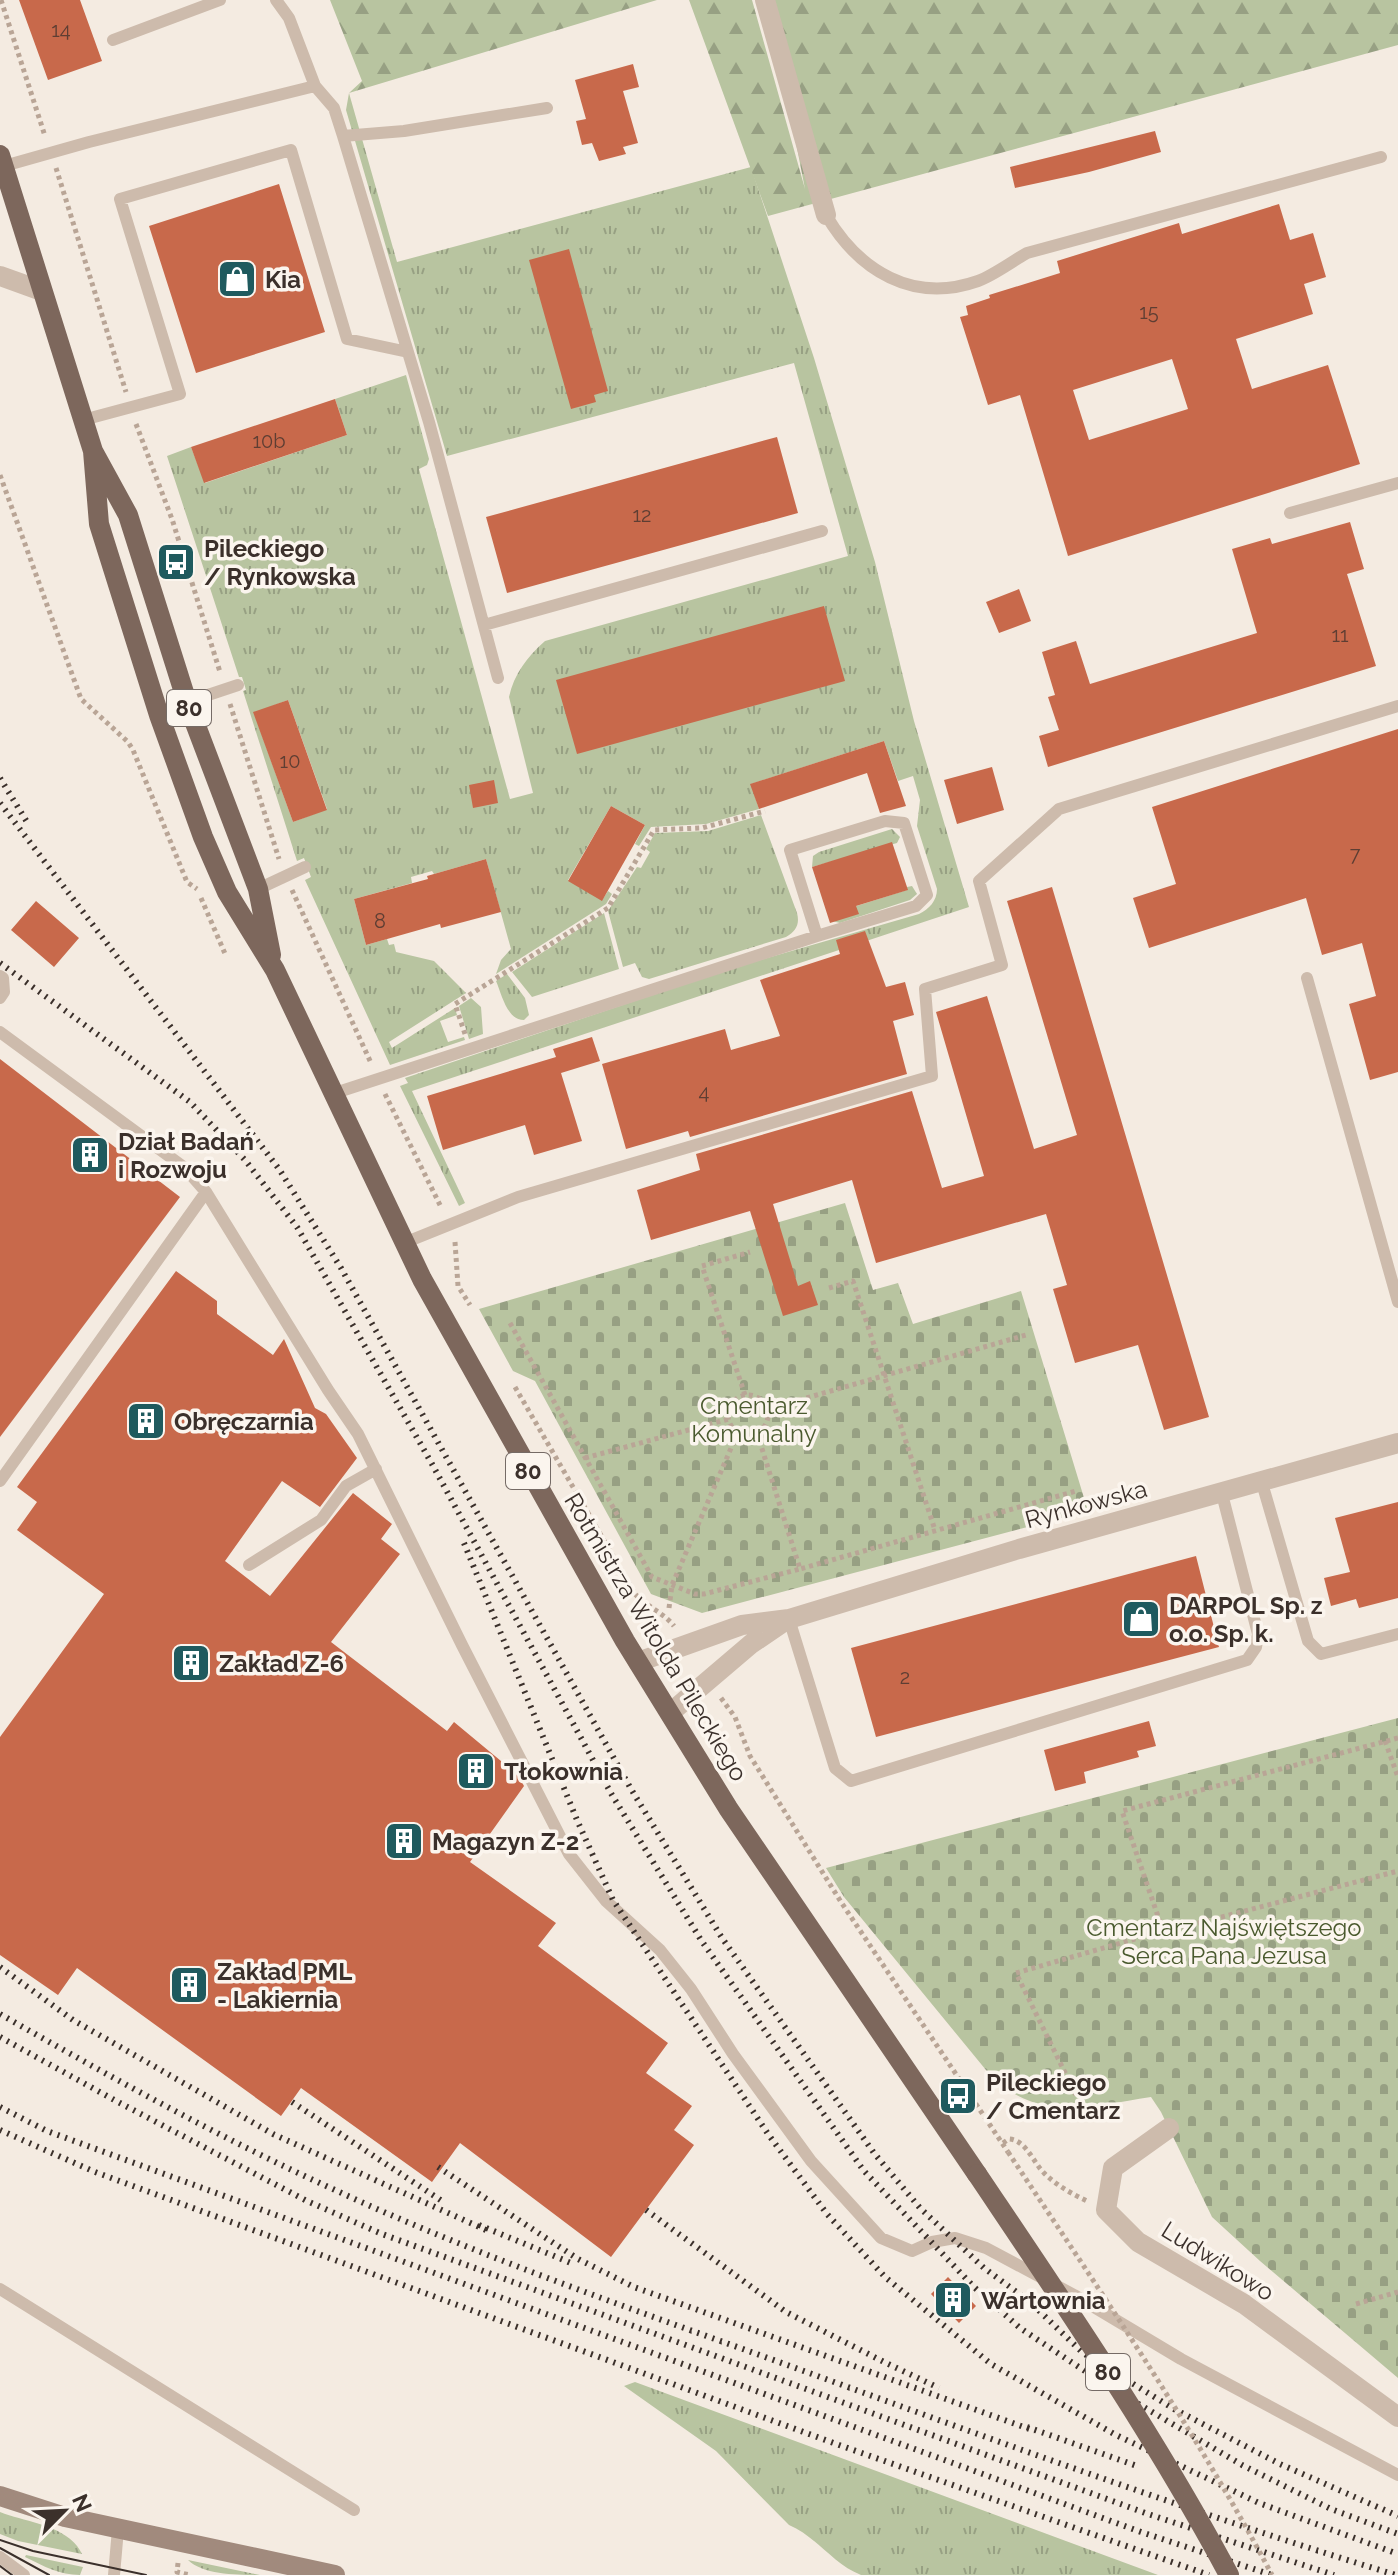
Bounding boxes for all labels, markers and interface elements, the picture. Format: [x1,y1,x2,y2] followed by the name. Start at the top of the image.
[51,18,71,42] house number: 14
[216,258,258,300] shop icon: Kia
[265,265,301,294] place label: Kia
[1139,300,1159,324] house number: 15
[252,429,286,453] house number: 10b
[633,503,651,527] house number: 12
[204,534,356,591] place label: Pileckiego / Rynkowska
[155,541,197,583] bus stop icon: Pileckiego / Rynkowska
[1331,623,1349,647] house number: 11
[167,690,211,726] road number: 80
[280,749,300,773] house number: 10
[1350,842,1361,866] house number: 7
[374,909,386,933] house number: 8
[699,1080,710,1104] house number: 4
[118,1127,254,1184] place label: Dział Badań i Rozwoju
[69,1134,111,1176] building icon: Dział Badań i Rozwoju
[691,1391,817,1448] park label: Cmentarz Komunalny
[125,1400,167,1442] building icon: Obręczarnia
[174,1407,314,1436] place label: Obręczarnia
[506,1453,550,1489] road number: 80
[1022,1474,1150,1534] street label: Rynkowska
[558,1488,754,1786] street label: Rotmistrza Witolda Pileckiego
[1169,1591,1323,1648] place label: DARPOL Sp. z o.o. Sp. k.
[1120,1598,1162,1640] shop icon: DARPOL Sp. z o.o. Sp. k.
[170,1642,212,1684] building icon: Zakład Z-6
[219,1649,344,1678] place label: Zakład Z-6
[900,1665,910,1689] house number: 2
[455,1750,497,1792] building icon: Tłokownia
[504,1757,623,1786] place label: Tłokownia
[383,1820,425,1862] building icon: Magazyn Z-2
[432,1827,579,1856] place label: Magazyn Z-2
[1086,1913,1362,1970] park label: Cmentarz Najświętszego Serca Pana Jezusa
[217,1957,352,2014] place label: Zakład PML - Lakiernia
[168,1964,210,2006] building icon: Zakład PML - Lakiernia
[986,2068,1120,2125] place label: Pileckiego / Cmentarz
[937,2075,979,2117] bus stop icon: Pileckiego / Cmentarz
[1156,2215,1280,2307] street label: Ludwikowo
[932,2279,974,2321] building icon: Wartownia
[981,2286,1106,2315] place label: Wartownia
[1086,2354,1130,2390] road number: 80
[24,2471,104,2551] north arrow
[67,2490,98,2516] text: N

